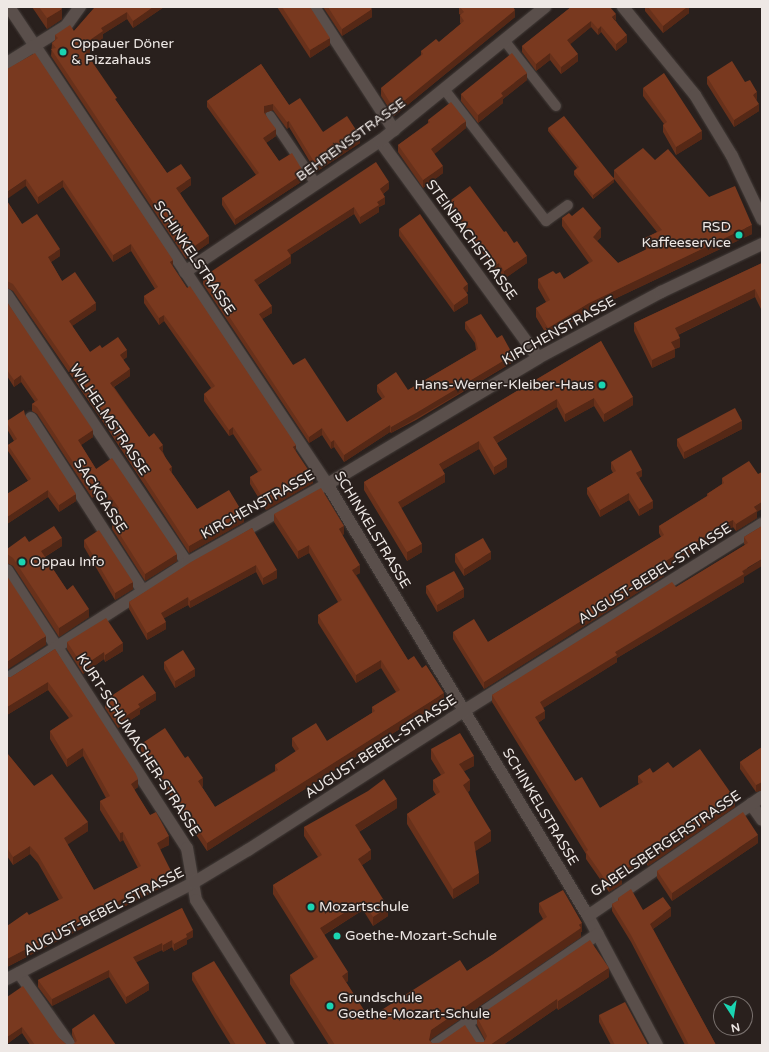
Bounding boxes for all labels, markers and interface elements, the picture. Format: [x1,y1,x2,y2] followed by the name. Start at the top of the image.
[71,36,174,68] place label: Oppauer Döner & Pizzahaus
[58,47,68,57] marker: Oppauer Döner & Pizzahaus
[293,95,409,185] street label: BEHRENSSTRASSE
[422,177,520,303] street label: STEINBACHSTRASSE
[150,198,238,318] street label: SCHINKELSTRASSE
[641,219,731,252] place label: RSD Kaffeeservice
[734,230,744,240] marker: RSD Kaffeeservice
[499,293,619,369] street label: KIRCHENSTRASSE
[66,361,152,479] street label: WILHELMSTRASSE
[415,377,594,393] place label: Hans-Werner-Kleiber-Haus
[597,380,607,390] marker: Hans-Werner-Kleiber-Haus
[70,456,130,536] street label: SACKGASSE
[198,467,318,543] street label: KIRCHENSTRASSE
[330,468,414,592] street label: SCHINKELSTRASSE
[575,520,735,628] street label: AUGUST-BEBEL-STRASSE
[30,554,105,570] place label: Oppau Info
[17,557,27,567] marker: Oppau Info
[73,651,203,839] street label: KURT-SCHUMACHER-STRASSE
[302,692,460,802] street label: AUGUST-BEBEL-STRASSE
[498,745,582,869] street label: SCHINKELSTRASSE
[588,787,744,901] street label: GABELSBERGERSTRASSE
[21,864,187,960] street label: AUGUST-BEBEL-STRASSE
[319,899,409,915] place label: Mozartschule
[306,902,316,912] marker: Mozartschule
[345,928,497,944] place label: Goethe-Mozart-Schule
[332,931,342,941] marker: Goethe-Mozart-Schule
[338,990,490,1022] place label: Grundschule Goethe-Mozart-Schule
[713,996,753,1036] north arrow
[325,1001,335,1011] marker: Grundschule Goethe-Mozart-Schule
[730,1020,741,1035] text: N

